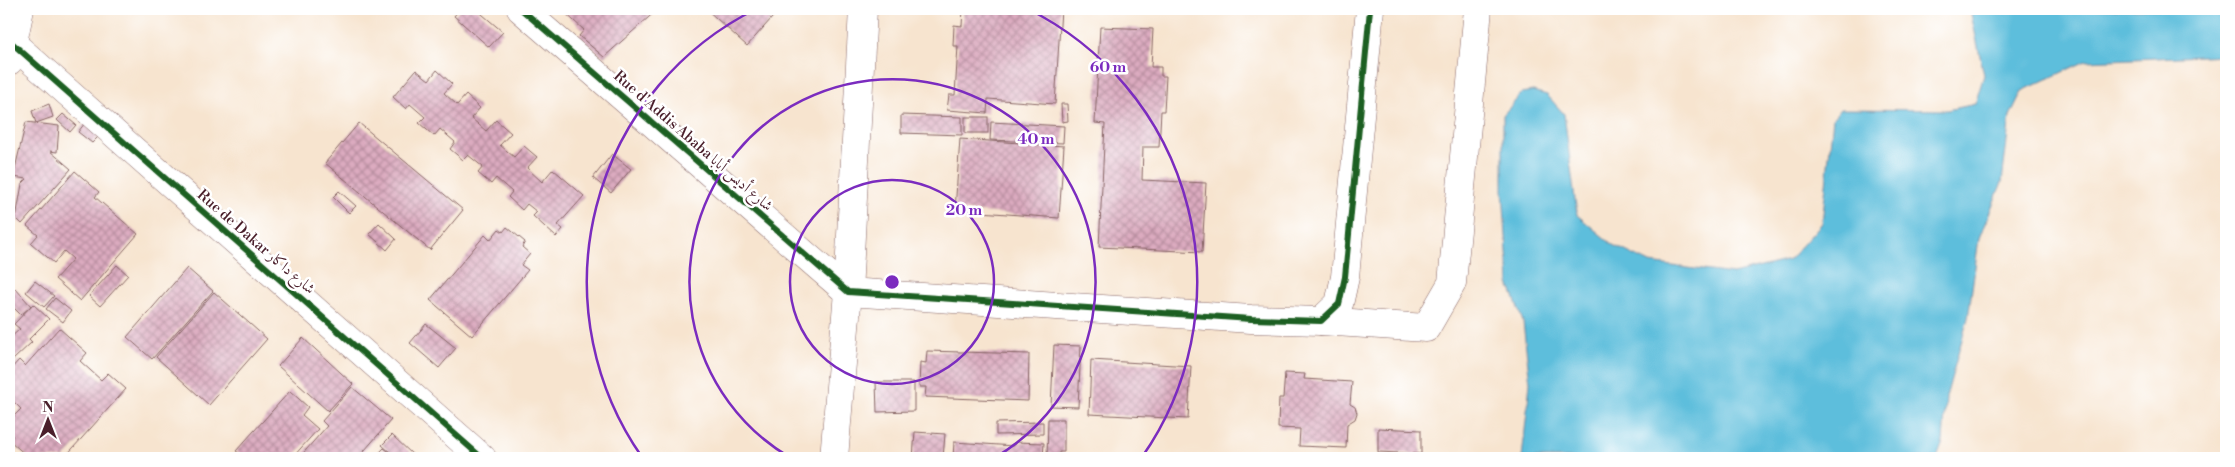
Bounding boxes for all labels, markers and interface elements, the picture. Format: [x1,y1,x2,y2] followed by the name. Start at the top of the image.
[1090,58,1127,77] text: 60 m
[608,65,778,218] street label: Rue d'Addis Ababa شارع أديس أبابا
[1017,130,1055,149] text: 40 m
[191,186,319,301] street label: Rue de Dakar شارع داكار
[946,201,983,220] text: 20 m
[883,273,901,291] centre of rings
[22,394,72,444] north arrow
[42,399,54,417] text: N

